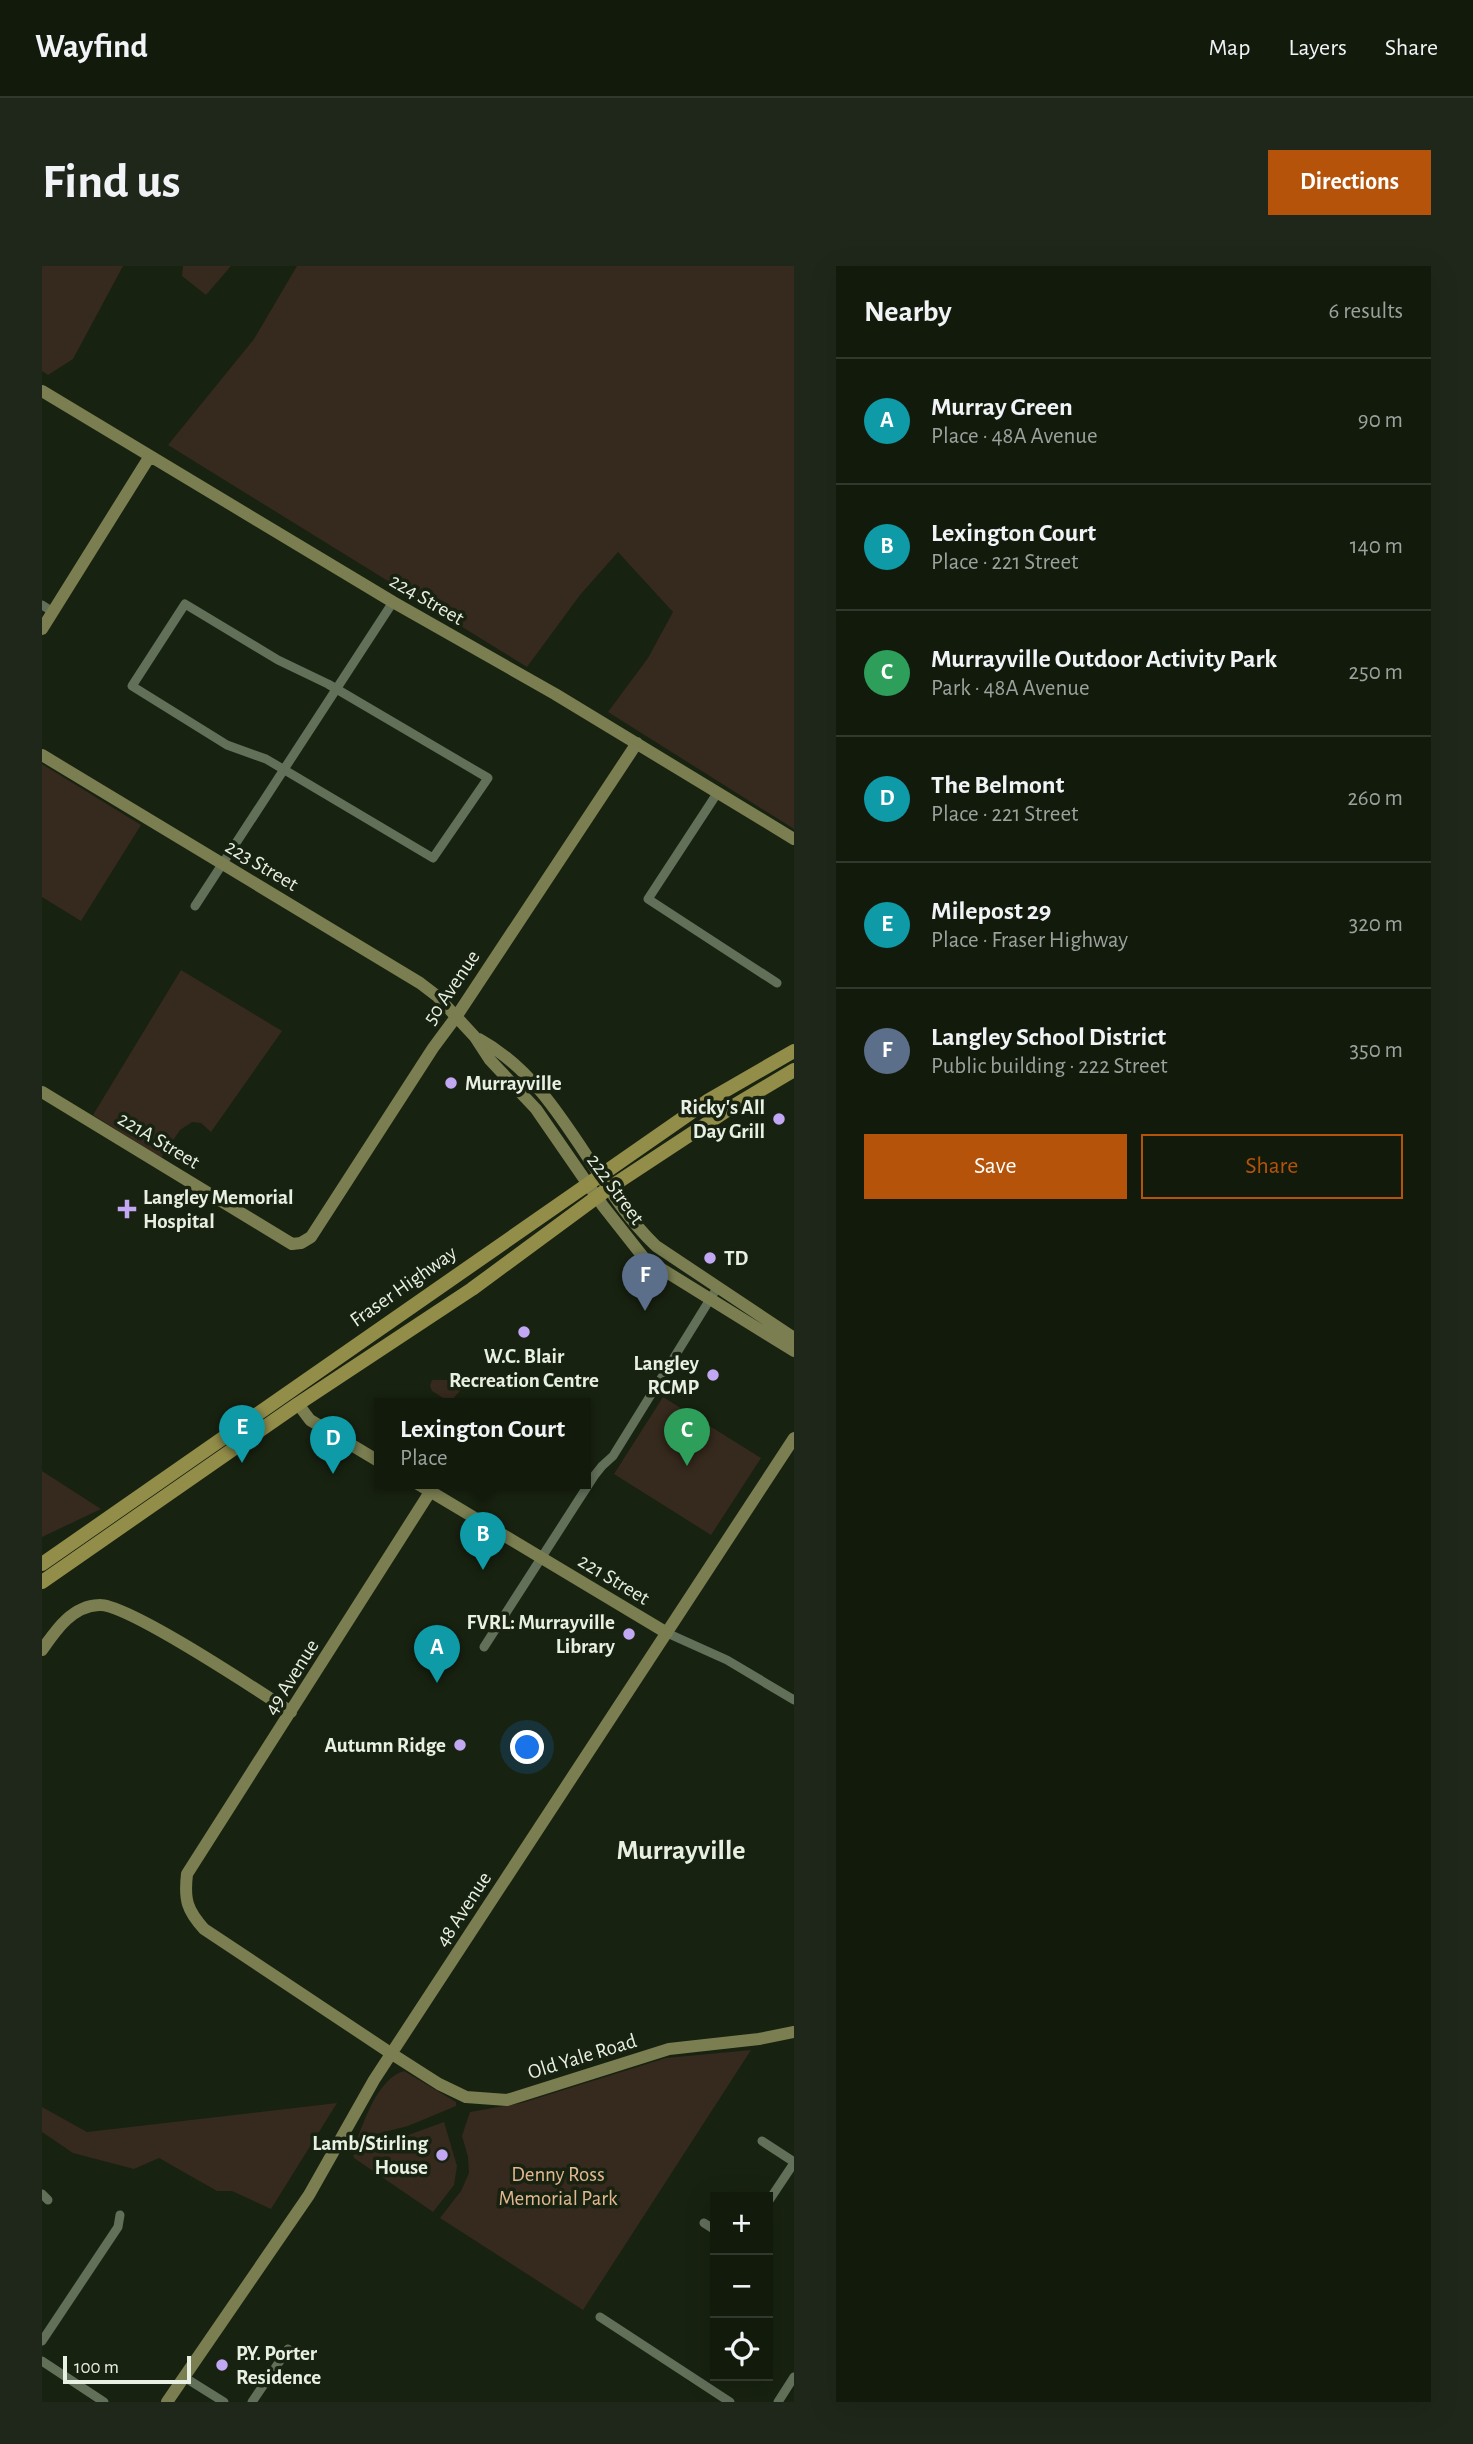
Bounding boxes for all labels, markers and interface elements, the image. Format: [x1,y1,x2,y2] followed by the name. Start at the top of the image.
[35,31,148,64] text: Wayfind
[1208,36,1250,60] text: Map
[1288,36,1347,60] text: Layers
[1385,36,1438,60] text: Share
[1268,150,1431,215] button: Directions
[42,158,181,207] text: Find us
[864,297,952,327] text: Nearby
[1329,300,1403,323] text: 6 results
[931,394,1073,420] text: Murray Green
[880,409,894,432] text: A
[1358,409,1403,432] text: 90 m
[931,425,1098,448] text: Place · 48A Avenue
[931,520,1096,546] text: Lexington Court
[880,535,894,558] text: B
[1350,535,1403,558] text: 140 m
[931,551,1078,574] text: Place · 221 Street
[386,570,468,629] street label: 224 Street
[931,646,1277,672] text: Murrayville Outdoor Activity Park
[881,661,893,684] text: C
[1349,661,1403,684] text: 250 m
[931,677,1090,700] text: Park · 48A Avenue
[931,772,1064,798] text: The Belmont
[879,787,895,810] text: D
[1347,787,1403,810] text: 260 m
[931,803,1078,826] text: Place · 221 Street
[222,836,302,895] street label: 223 Street
[931,898,1051,924] text: Milepost 29
[881,913,893,936] text: E
[1349,913,1403,936] text: 320 m
[931,929,1128,952] text: Place · Fraser Highway
[419,946,484,1028] street label: 50 Avenue
[931,1024,1166,1050] text: Langley School District
[882,1039,892,1062] text: F
[1350,1039,1403,1062] text: 350 m
[931,1055,1168,1078] text: Public building · 222 Street
[465,1073,562,1094] place label: Murrayville
[443,1075,459,1091] marker: Murrayville
[680,1097,765,1142] place label: Ricky's All Day Grill
[114,1108,204,1173] street label: 221A Street
[771,1111,787,1127] marker: Ricky's All Day Grill
[864,1134,1127,1199] button: Save
[1141,1134,1403,1199] button: Share
[583,1150,648,1229] street label: 222 Street
[143,1187,294,1232] place label: Langley Memorial Hospital
[117,1199,137,1219] marker: Langley Memorial Hospital
[346,1242,460,1331] street label: Fraser Highway
[724,1248,748,1269] place label: TD
[702,1250,718,1266] marker: TD
[622,1253,668,1311] pin: F
[516,1324,532,1340] marker: W.C. Blair Recreation Centre
[449,1346,599,1391] place label: W.C. Blair Recreation Centre
[634,1353,700,1398] place label: Langley RCMP
[705,1367,721,1383] marker: Langley RCMP
[374,1398,591,1489] popup
[219,1405,265,1463] pin: E
[664,1408,710,1466] pin: C
[310,1416,356,1474] pin: D
[400,1416,565,1442] text: Lexington Court
[400,1447,448,1470] text: Place
[460,1512,506,1570] pin: B
[574,1550,653,1609] street label: 221 Street
[466,1612,616,1657] place label: FVRL: Murrayville Library
[414,1625,460,1683] pin: A
[621,1626,637,1642] marker: FVRL: Murrayville Library
[260,1636,323,1719] street label: 49 Avenue
[510,1730,544,1764] your location
[325,1735,446,1756] place label: Autumn Ridge
[452,1737,468,1753] marker: Autumn Ridge
[616,1837,746,1865] district label: Murrayville
[432,1868,495,1951] street label: 48 Avenue
[525,2030,639,2083] street label: Old Yale Road
[312,2133,428,2178] place label: Lamb/Stirling House
[434,2147,450,2163] marker: Lamb/Stirling House
[498,2164,618,2209] park label: Denny Ross Memorial Park
[710,2192,773,2381] map controls
[710,2192,773,2255] button: +
[710,2255,773,2318] button: −
[710,2318,773,2381] button: locate
[236,2343,321,2388] place label: P.Y. Porter Residence
[63,2353,191,2385] scale bar
[214,2357,230,2373] marker: P.Y. Porter Residence
[74,2358,119,2377] text: 100 m

